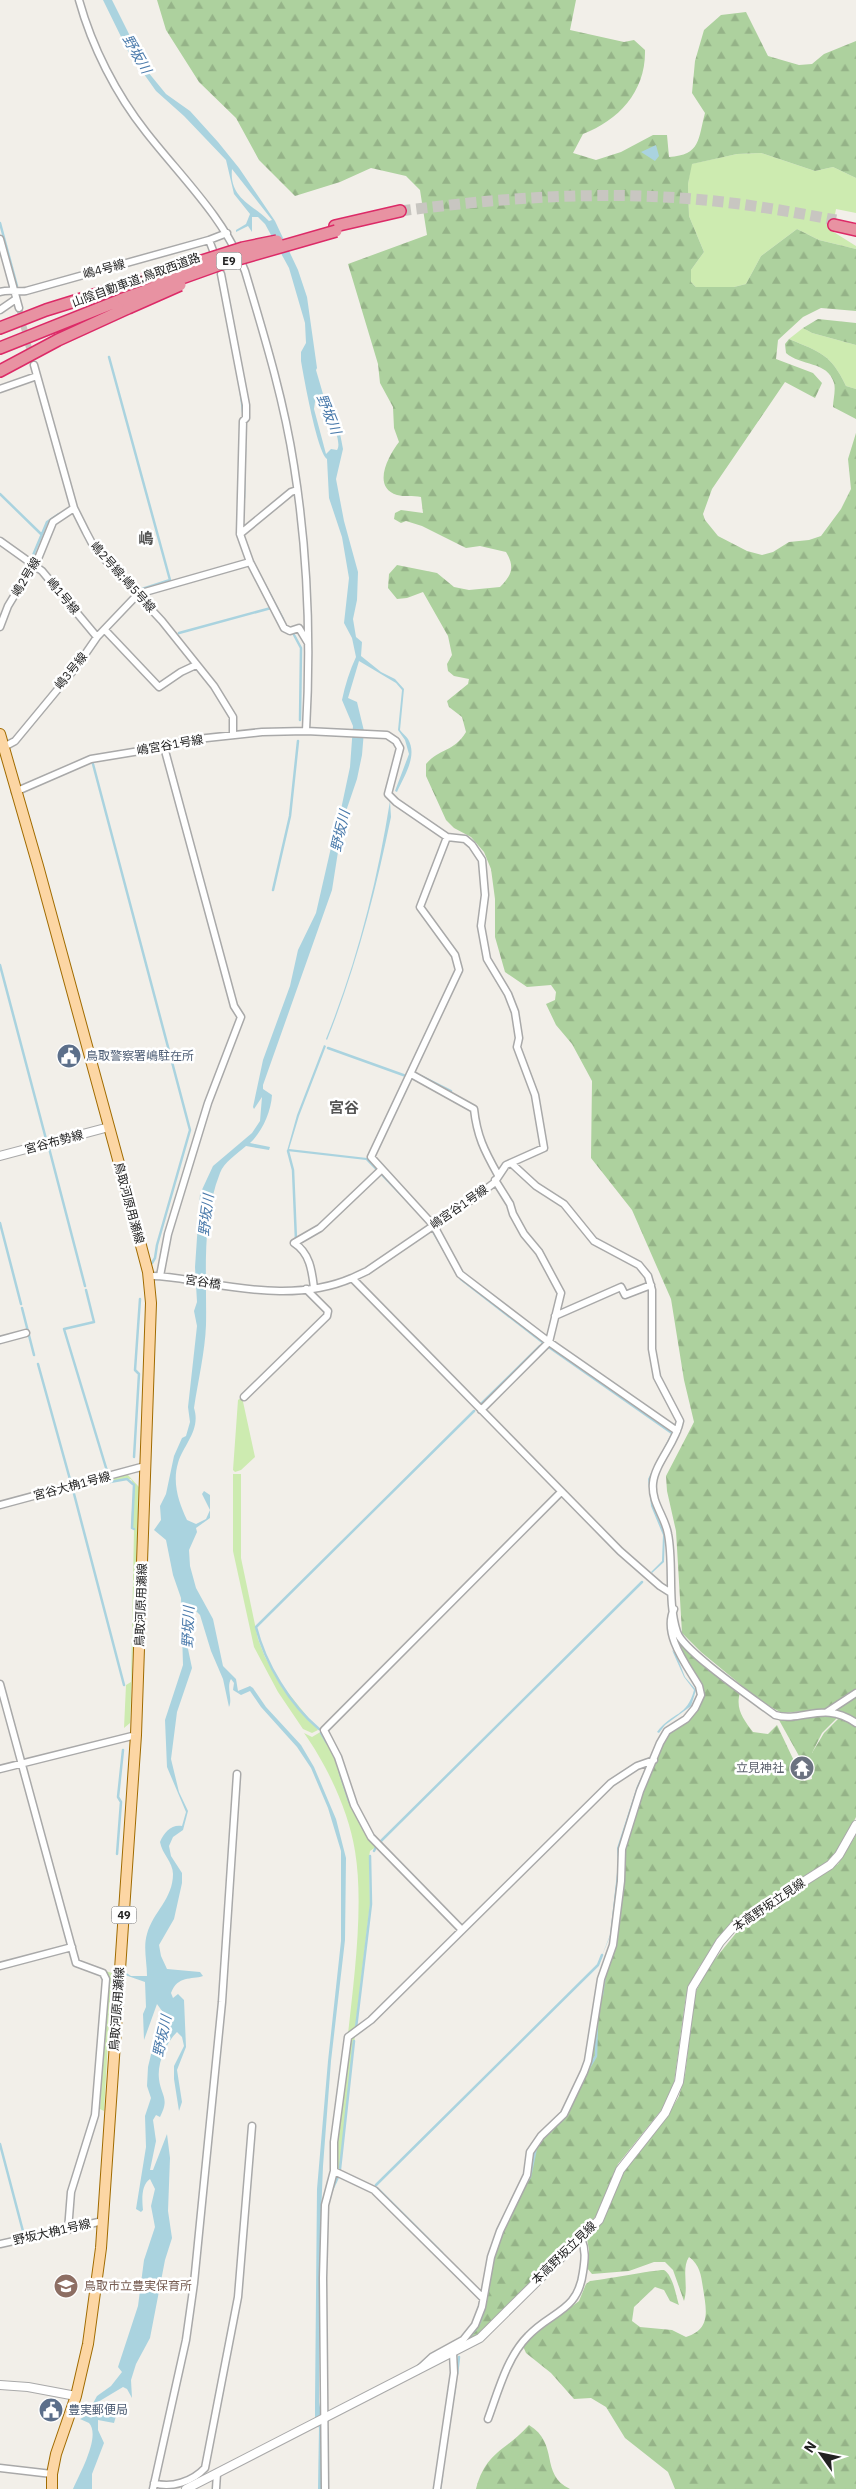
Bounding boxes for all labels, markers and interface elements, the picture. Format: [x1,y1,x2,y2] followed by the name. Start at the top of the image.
[119,31,156,78] water label: 野坂川
[70,249,202,310] street label: 山陰自動車道;鳥取西道路
[216,252,242,270] road number: E9
[81,256,127,281] street label: 嶋4号線
[313,391,346,439] water label: 野坂川
[138,529,154,548] district label: 嶋
[88,538,159,615] street label: 嶋2号線;嶋5号線
[8,554,43,599] street label: 嶋2号線
[44,574,83,617] street label: 嶋1号線
[51,649,90,692] street label: 嶋3号線
[136,731,204,758] street label: 嶋宮谷1号線
[327,807,354,853] water label: 野坂川
[56,1043,82,1069] public building icon: 鳥取警察署嶋駐在所
[86,1048,194,1063] place label: 鳥取警察署嶋駐在所
[329,1098,359,1117] district label: 宮谷
[23,1127,85,1157] street label: 宮谷布勢線
[111,1160,148,1245] street label: 鳥取河原用瀬線
[427,1181,491,1232] street label: 嶋宮谷1号線
[195,1191,218,1237] water label: 野坂川
[184,1271,222,1292] street label: 宮谷橋
[32,1468,112,1503] street label: 宮谷大桷1号線
[132,1563,149,1647] street label: 鳥取河原用瀬線
[178,1604,198,1648] water label: 野坂川
[789,1755,815,1781] temple icon: 立見神社
[736,1760,784,1775] place label: 立見神社
[730,1875,808,1934] street label: 本高野坂立見線
[112,1906,136,1924] road number: 49
[106,1967,127,2051] street label: 鳥取河原用瀬線
[149,2012,176,2058] water label: 野坂川
[12,2215,92,2248] street label: 野坂大桷1号線
[528,2218,599,2287] street label: 本高野坂立見線
[53,2273,79,2299] school or university icon: 鳥取市立豊実保育所
[84,2278,192,2293] place label: 鳥取市立豊実保育所
[38,2397,64,2423] public building icon: 豊実郵便局
[68,2402,128,2417] place label: 豊実郵便局
[796,2429,846,2479] north arrow
[800,2438,820,2456] text: N

